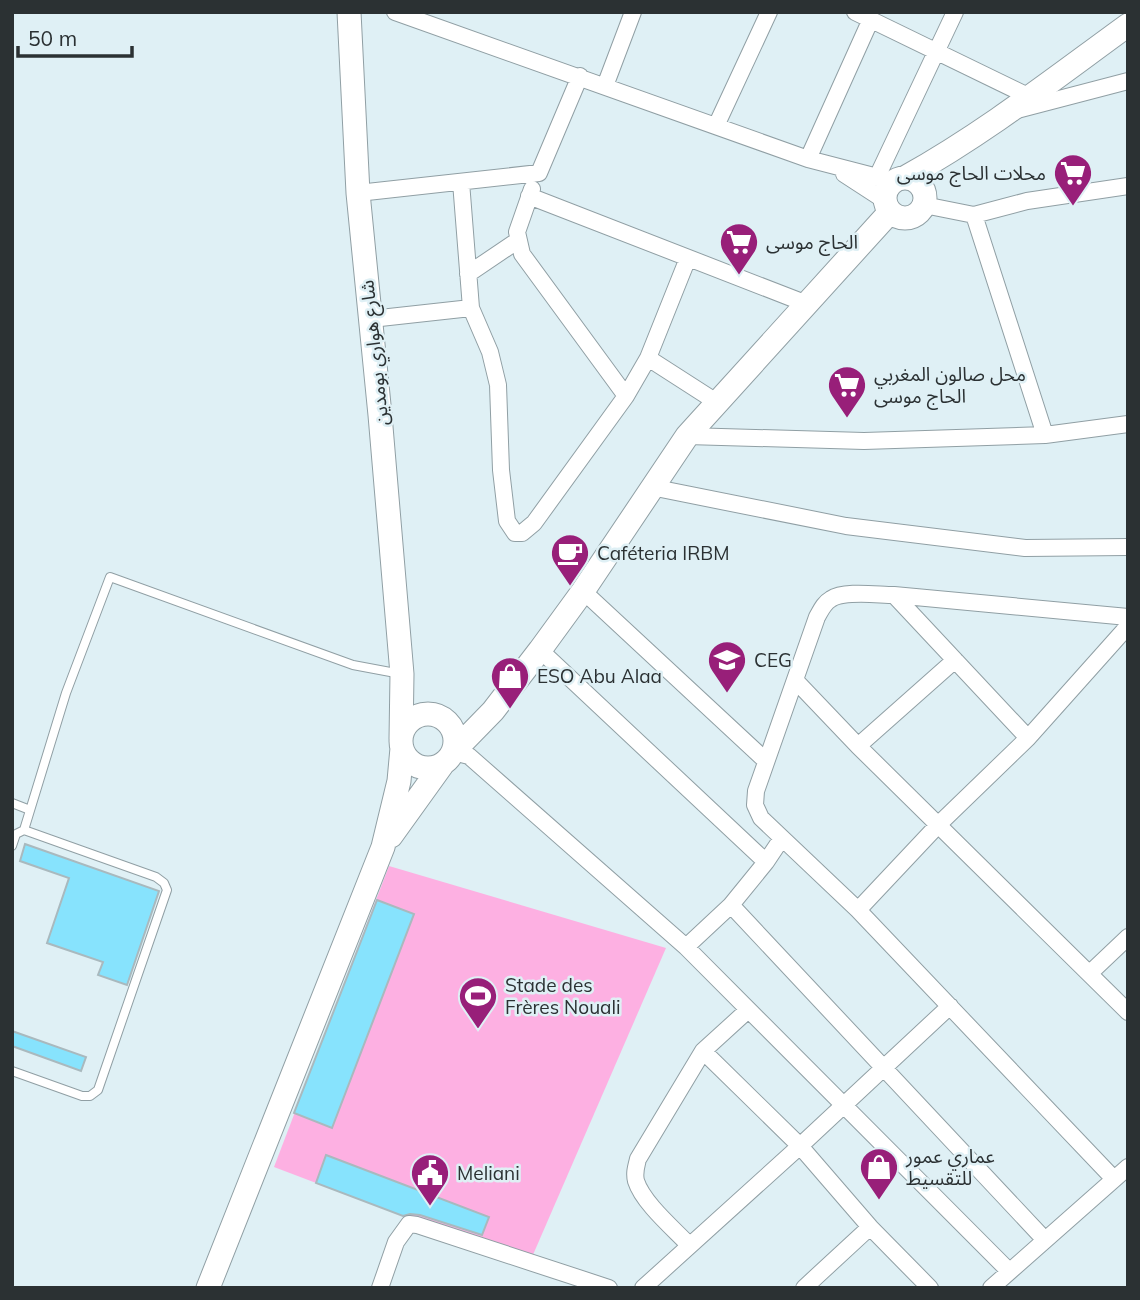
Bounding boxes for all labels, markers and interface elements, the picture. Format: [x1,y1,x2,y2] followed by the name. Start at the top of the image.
[18,14,131,58] scale bar
[28,25,77,51] text: 50 m
[1052,152,1094,207] supermarket icon: محلات الحاج موسى
[897,161,1046,187] place label: محلات الحاج موسى
[718,221,760,276] supermarket icon: الحاج موسى
[766,230,858,256] place label: الحاج موسى
[354,279,397,427] street label: شارع هواري بومدين
[874,362,1026,410] place label: محل صالون المغربي الحاج موسى
[826,364,868,419] supermarket icon: محل صالون المغربي الحاج موسى
[549,532,591,587] cafe icon: Caféteria IRBM
[597,541,730,565] place label: Caféteria IRBM
[706,639,748,694] school or university icon: CEG
[754,648,792,672] place label: CEG
[489,655,531,710] shop icon: ESO Abu Alaa
[537,664,662,688] place label: ESO Abu Alaa
[505,973,621,1019] place label: Stade des Frères Nouali
[457,975,499,1030] sports icon: Stade des Frères Nouali
[905,1144,995,1190] place label: عماري عمور للتقسيط
[858,1146,900,1201] shop icon: عماري عمور للتقسيط
[409,1152,451,1207] public building icon: Meliani
[457,1161,520,1185] place label: Meliani

